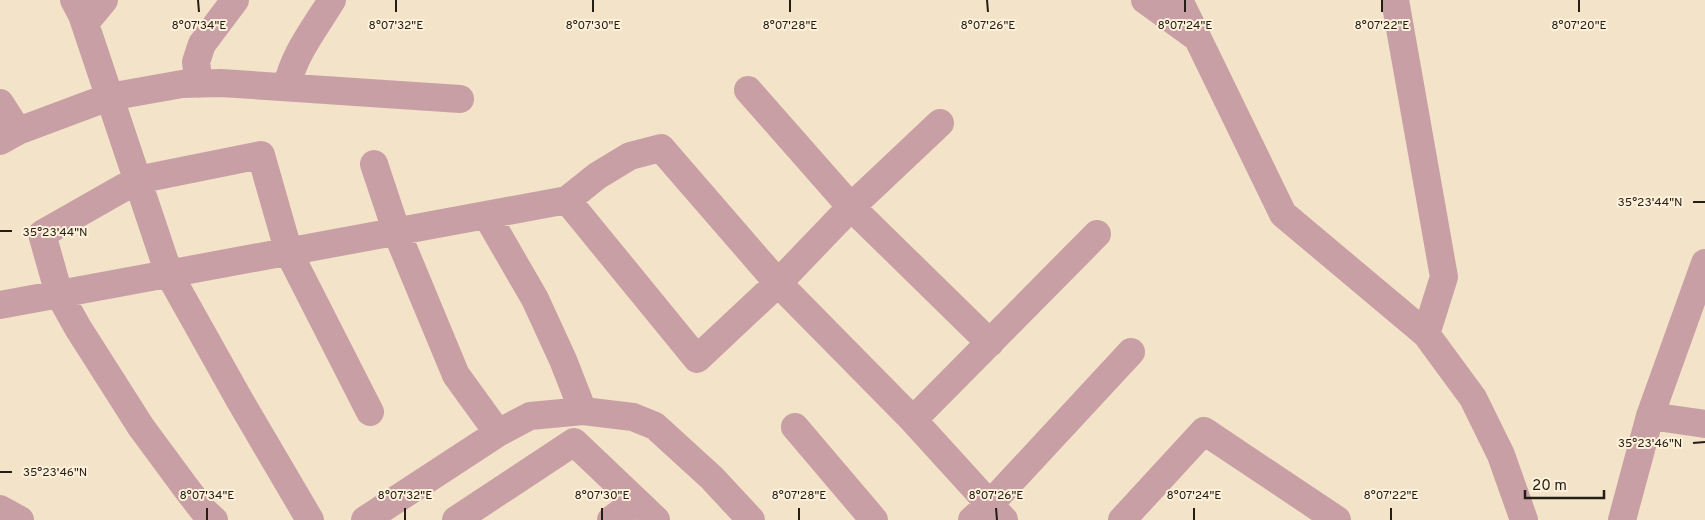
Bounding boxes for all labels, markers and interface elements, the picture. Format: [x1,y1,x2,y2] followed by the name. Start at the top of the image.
[171,18,227,34] text: 8°07'34"E
[369,18,423,34] text: 8°07'32"E
[565,18,621,34] text: 8°07'30"E
[762,18,818,34] text: 8°07'28"E
[961,18,1015,34] text: 8°07'26"E
[1157,18,1213,34] text: 8°07'24"E
[1354,18,1410,34] text: 8°07'22"E
[1551,18,1607,34] text: 8°07'20"E
[1618,195,1682,211] text: 35°23'44"N
[23,225,87,241] text: 35°23'44"N
[1618,436,1682,452] text: 35°23'46"N
[23,465,87,481] text: 35°23'46"N
[1525,468,1604,500] scale bar
[1532,477,1567,496] text: 20 m
[179,488,235,504] text: 8°07'34"E
[378,488,432,504] text: 8°07'32"E
[574,488,630,504] text: 8°07'30"E
[771,488,827,504] text: 8°07'28"E
[969,488,1023,504] text: 8°07'26"E
[1166,488,1222,504] text: 8°07'24"E
[1363,488,1419,504] text: 8°07'22"E

